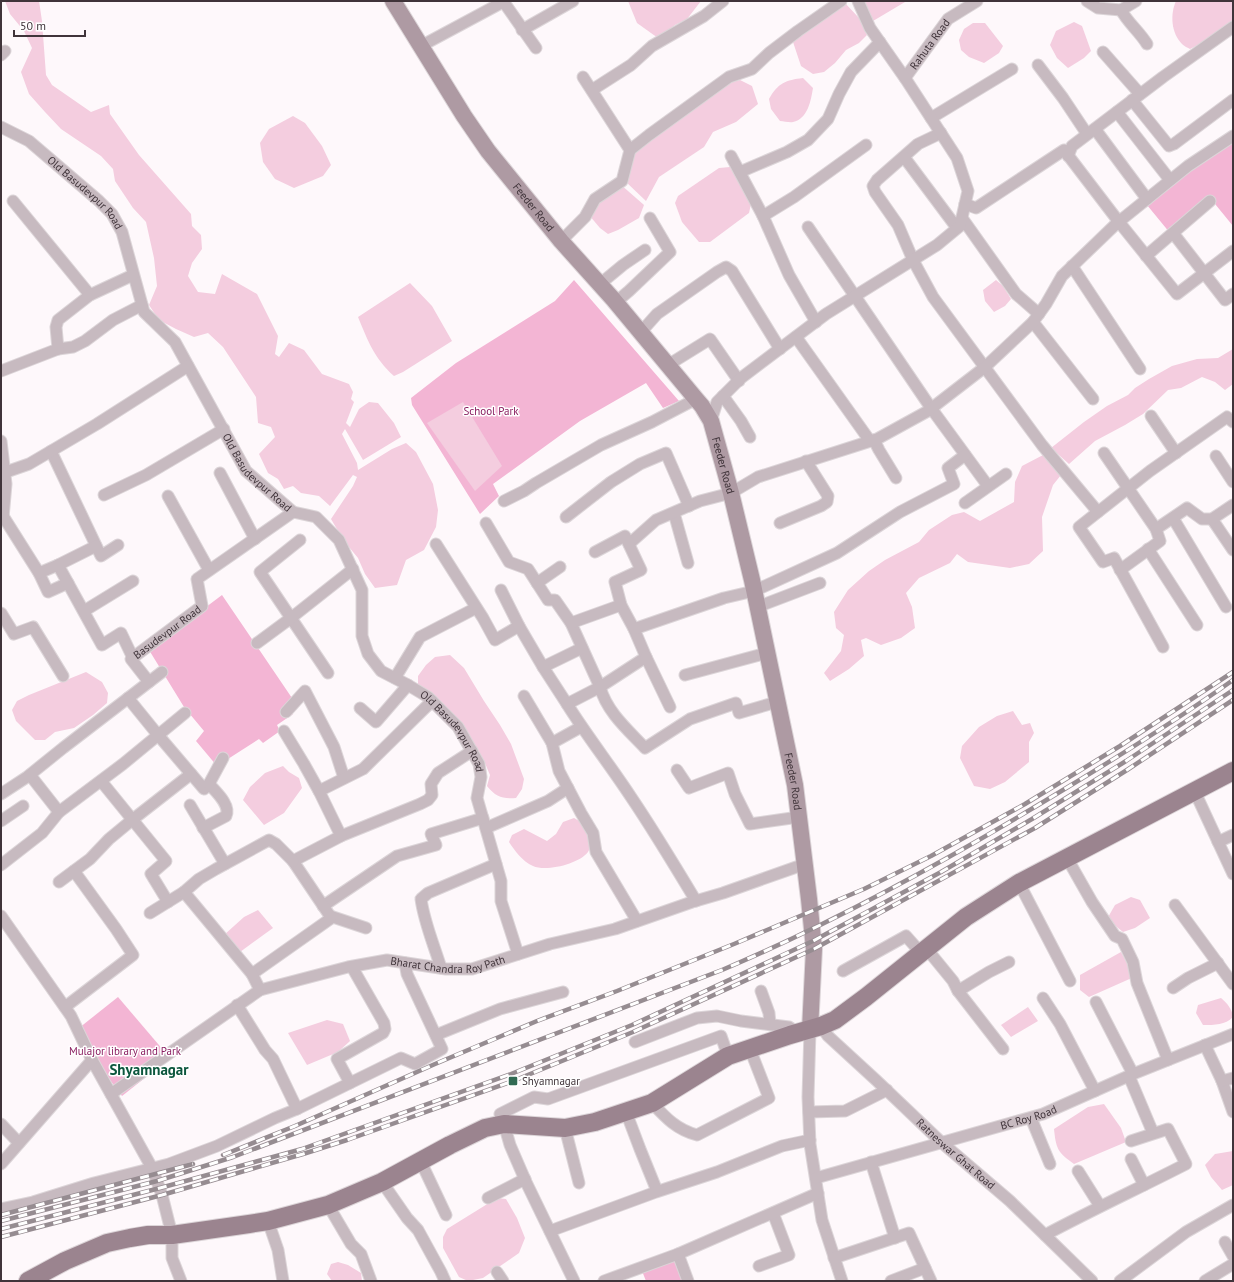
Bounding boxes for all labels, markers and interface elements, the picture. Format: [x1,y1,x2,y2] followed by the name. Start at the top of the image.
[14,12,85,38] scale bar
[907,16,953,72] street label: Rahuta Road
[20,18,46,33] text: 50 m
[44,153,126,232] street label: Old Basudevpur Road
[510,180,557,234] street label: Feeder Road
[464,404,519,418] park label: School Park
[220,431,295,515] street label: Old Basudevpur Road
[709,435,738,495] street label: Feeder Road
[131,602,204,662] street label: Basudevpur Road
[418,687,487,773] street label: Old Basudevpur Road
[781,751,805,811] street label: Feeder Road
[390,952,507,976] street label: Bharat Chandra Roy Path
[69,1044,182,1058] park label: Mulajor library and Park
[109,1060,189,1079] district label: Shyamnagar
[522,1074,580,1088] place label: Shyamnagar
[507,1075,519,1087] marker: Shyamnagar
[999,1102,1059,1133] street label: BC Roy Road
[913,1115,998,1192] street label: Ratneswar Ghat Road

